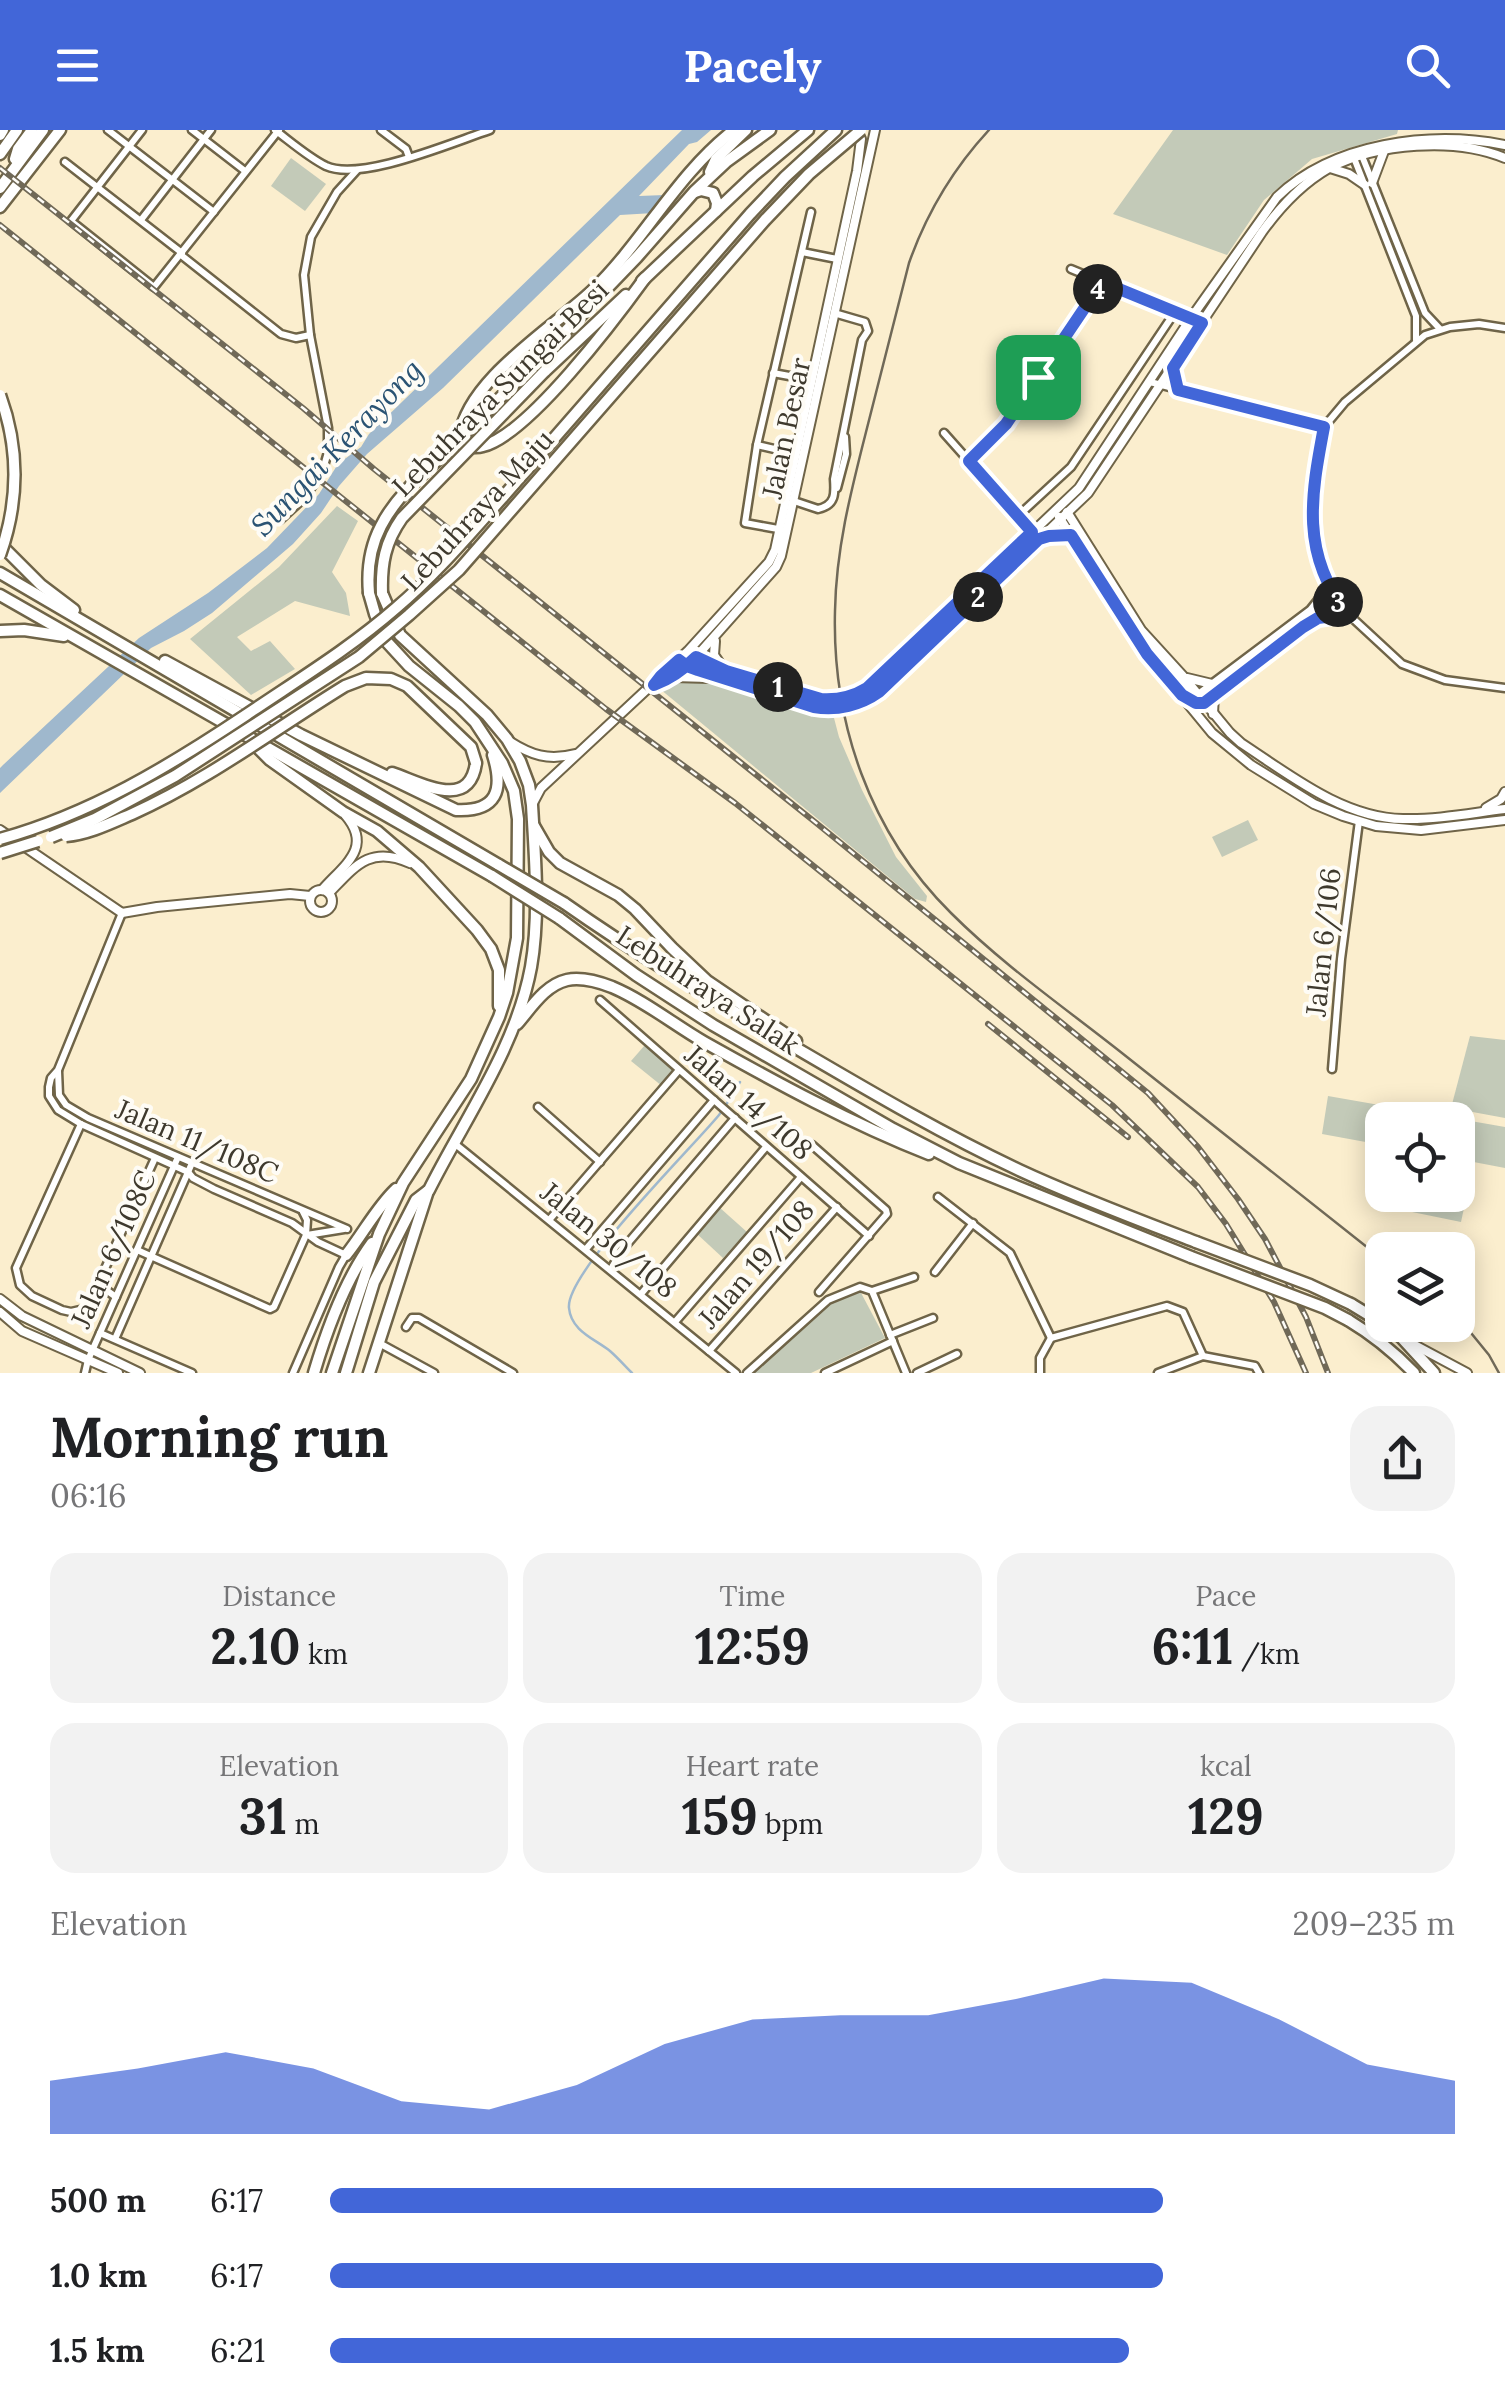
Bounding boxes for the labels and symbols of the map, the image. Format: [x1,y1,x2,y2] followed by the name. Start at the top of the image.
[1073,264,1123,314] pin: 4
[384,272,616,504] street label: Lebuhraya Sungai Besi
[996,335,1081,420] pin
[242,351,430,544] water label: Sungai Kerayong
[753,354,818,503] street label: Jalan Besar
[393,422,561,598] street label: Lebuhraya Maju
[953,572,1003,622] pin: 2
[1313,577,1363,627] pin: 3
[753,662,803,712] pin: 1
[1297,866,1349,1019] street label: Jalan 6/106
[610,917,806,1063] street label: Lebuhraya Salak
[677,1036,821,1167] street label: Jalan 14/108
[109,1090,284,1191] street label: Jalan 11/108C
[62,1165,164,1334] street label: Jalan 6/108C
[533,1173,685,1306] street label: Jalan 30/108
[690,1192,822,1336] street label: Jalan 19/108

